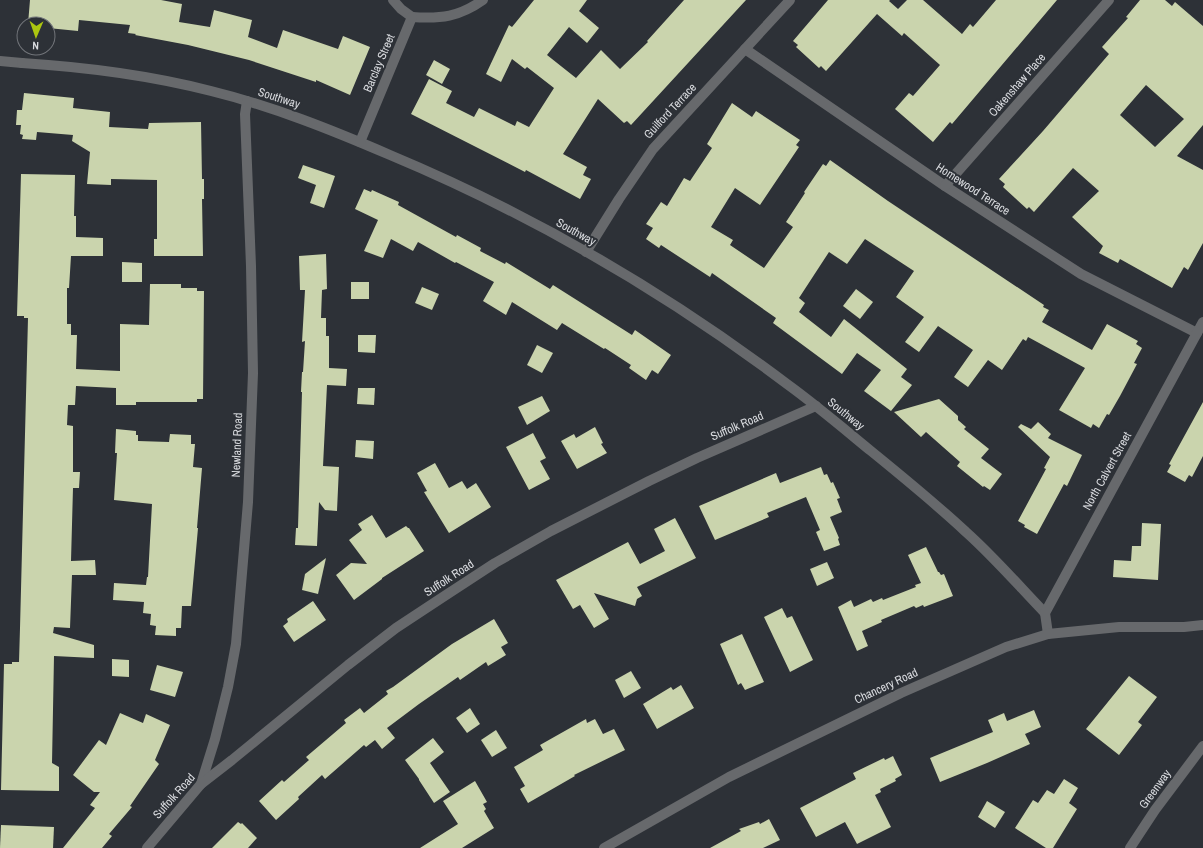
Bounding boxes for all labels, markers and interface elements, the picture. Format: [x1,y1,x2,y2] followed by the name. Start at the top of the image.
[16,16,56,56] north arrow
[360,31,399,95] street label: Barclay Street
[32,39,39,53] text: N
[985,50,1049,120] street label: Oakenshaw Place
[640,80,700,142] street label: Guilford Terrace
[256,84,302,112] street label: Southway
[933,159,1013,219] street label: Homewood Terrace
[553,215,599,250] street label: Southway
[824,394,868,434] street label: Southway
[708,408,766,444] street label: Suffolk Road
[228,412,246,478] street label: Newland Road
[1079,429,1135,513] street label: North Calvert Street
[421,556,477,600] street label: Suffolk Road
[852,664,920,708] street label: Chancery Road
[1135,766,1175,812] street label: Greenway
[149,770,199,822] street label: Suffolk Road

